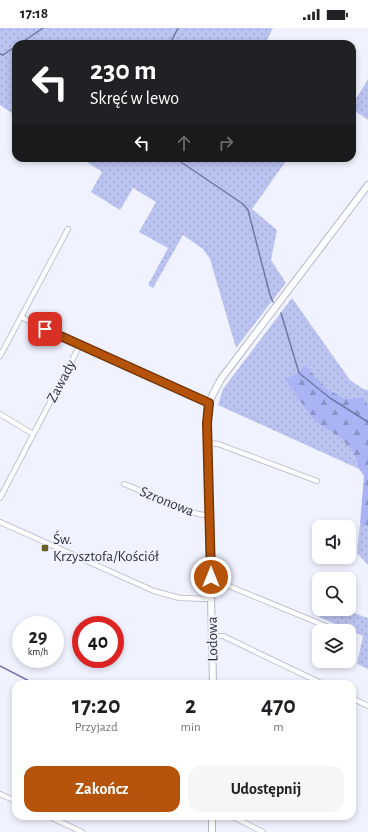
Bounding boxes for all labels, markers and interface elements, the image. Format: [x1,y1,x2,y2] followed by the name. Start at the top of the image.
[20,6,48,21] text: 17:18
[24,56,76,108] icon: left
[90,57,157,85] text: 230 m
[90,90,179,108] text: Skręć w lewo
[131,132,153,154] icon: left
[173,132,195,154] icon: ahead
[215,132,237,154] icon: right
[28,312,62,346] pin
[34,318,56,340] icon: arrive
[44,357,79,405] street label: Zawady
[138,484,196,519] street label: Szronowa
[312,520,356,668] map controls
[312,520,356,564] button: sound
[53,530,159,564] place label: Św. Krzysztofa/Kościół
[40,543,50,553] marker: Św. Krzysztofa/Kościół
[190,556,232,598] position arrow
[312,572,356,616] button: search
[72,616,124,668] speed limit sign: 40
[205,616,220,662] street label: Lodowa
[312,624,356,668] button: layers
[28,627,48,647] text: 29
[28,647,48,657] text: km/h
[72,694,120,718] text: 17:20
[185,694,196,718] text: 2
[261,694,296,718] text: 470
[75,721,118,734] text: Przyjazd
[181,721,201,734] text: min
[273,721,284,734] text: m
[24,766,180,812] button: Zakończ
[188,766,344,812] button: Udostępnij

